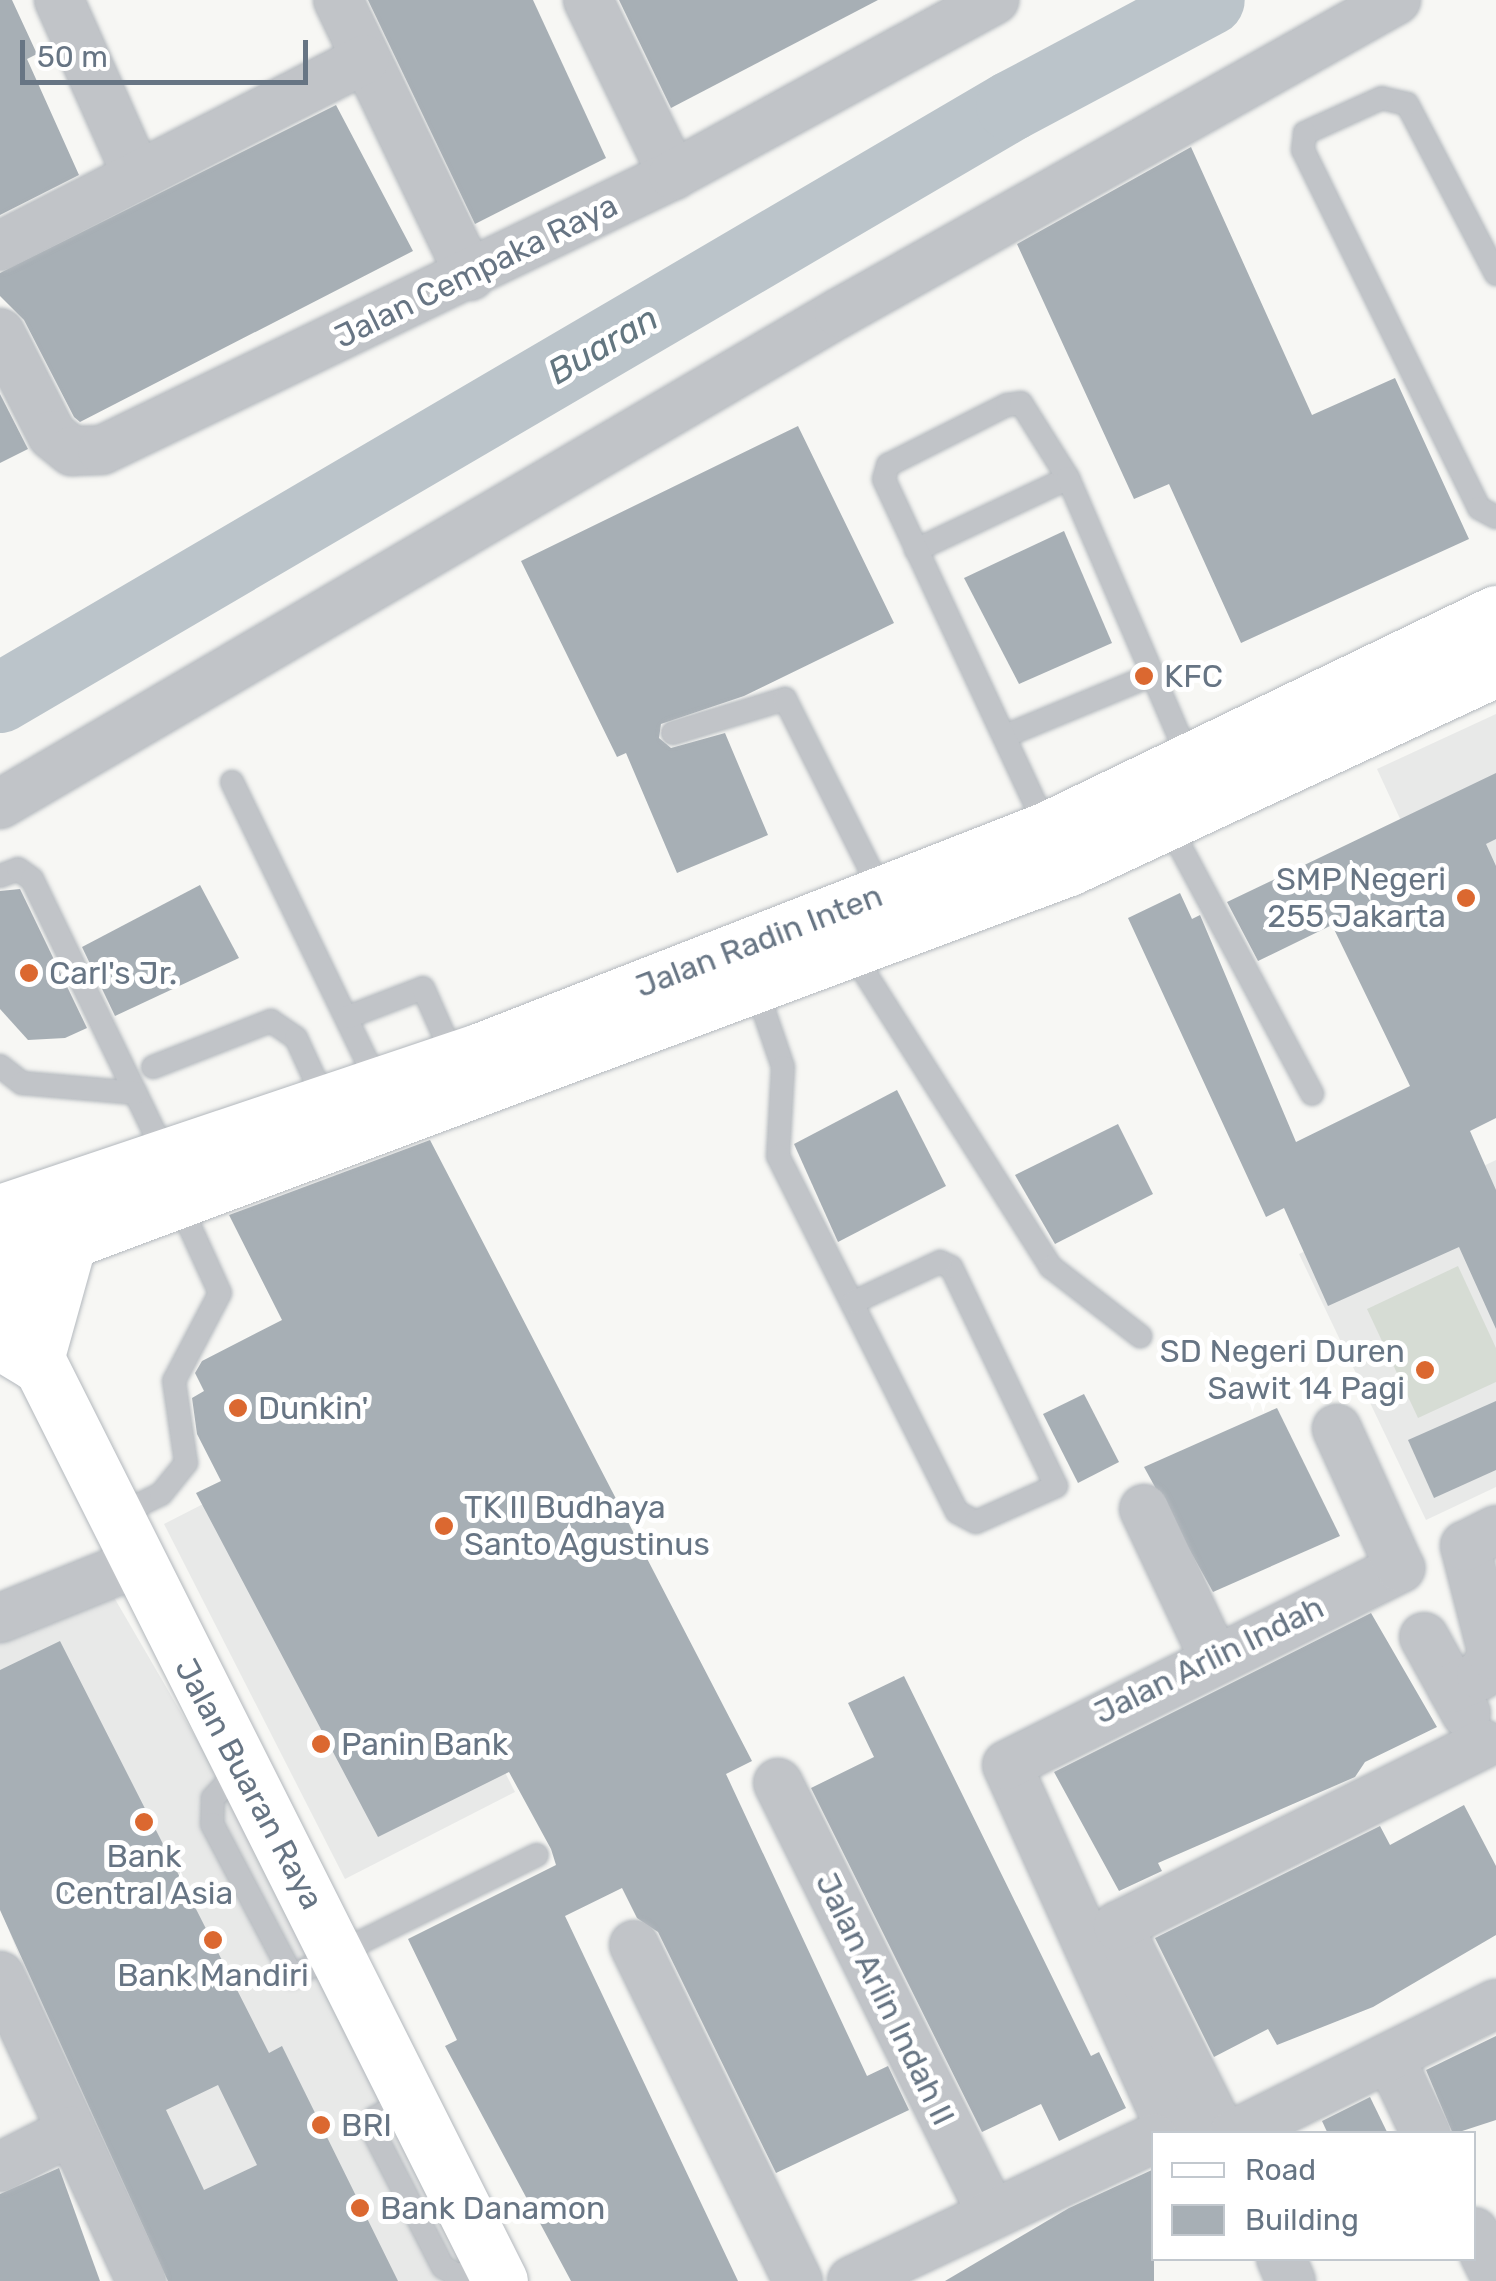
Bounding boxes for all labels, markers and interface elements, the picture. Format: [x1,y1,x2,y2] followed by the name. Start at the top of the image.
[25,20,312,82] scale bar
[37,39,108,75] text: 50 m
[328,186,624,356] street label: Jalan Cempaka Raya
[540,297,666,393] water label: Buaran
[1164,657,1223,695] place label: KFC
[1133,665,1155,687] marker: KFC
[1267,861,1446,936] place label: SMP Negeri 255 Jakarta
[630,876,888,1006] street label: Jalan Radin Inten
[1455,887,1477,909] marker: SMP Negeri 255 Jakarta
[49,954,177,992] place label: Carl's Jr.
[18,962,40,984] marker: Carl's Jr.
[1160,1333,1405,1408] place label: SD Negeri Duren Sawit 14 Pagi
[1414,1359,1436,1381] marker: SD Negeri Duren Sawit 14 Pagi
[258,1389,368,1427] place label: Dunkin'
[227,1397,249,1419] marker: Dunkin'
[464,1489,711,1564] place label: TK II Budhaya Santo Agustinus
[433,1515,455,1537] marker: TK II Budhaya Santo Agustinus
[1088,1588,1330,1732] street label: Jalan Arlin Indah
[167,1652,331,1916] street label: Jalan Buaran Raya
[341,1725,508,1763] place label: Panin Bank
[310,1733,332,1755] marker: Panin Bank
[133,1811,155,1833] marker: Bank Central Asia
[54,1838,234,1913] place label: Bank Central Asia
[807,1866,963,2132] street label: Jalan Arlin Indah II
[202,1929,224,1951] marker: Bank Mandiri
[117,1956,309,1994] place label: Bank Mandiri
[341,2106,392,2144] place label: BRI
[310,2114,332,2136] marker: BRI
[1151,2131,1476,2261] legend
[1245,2152,1316,2188] text: Road
[380,2189,606,2227] place label: Bank Danamon
[349,2197,371,2219] marker: Bank Danamon
[1245,2202,1359,2238] text: Building

